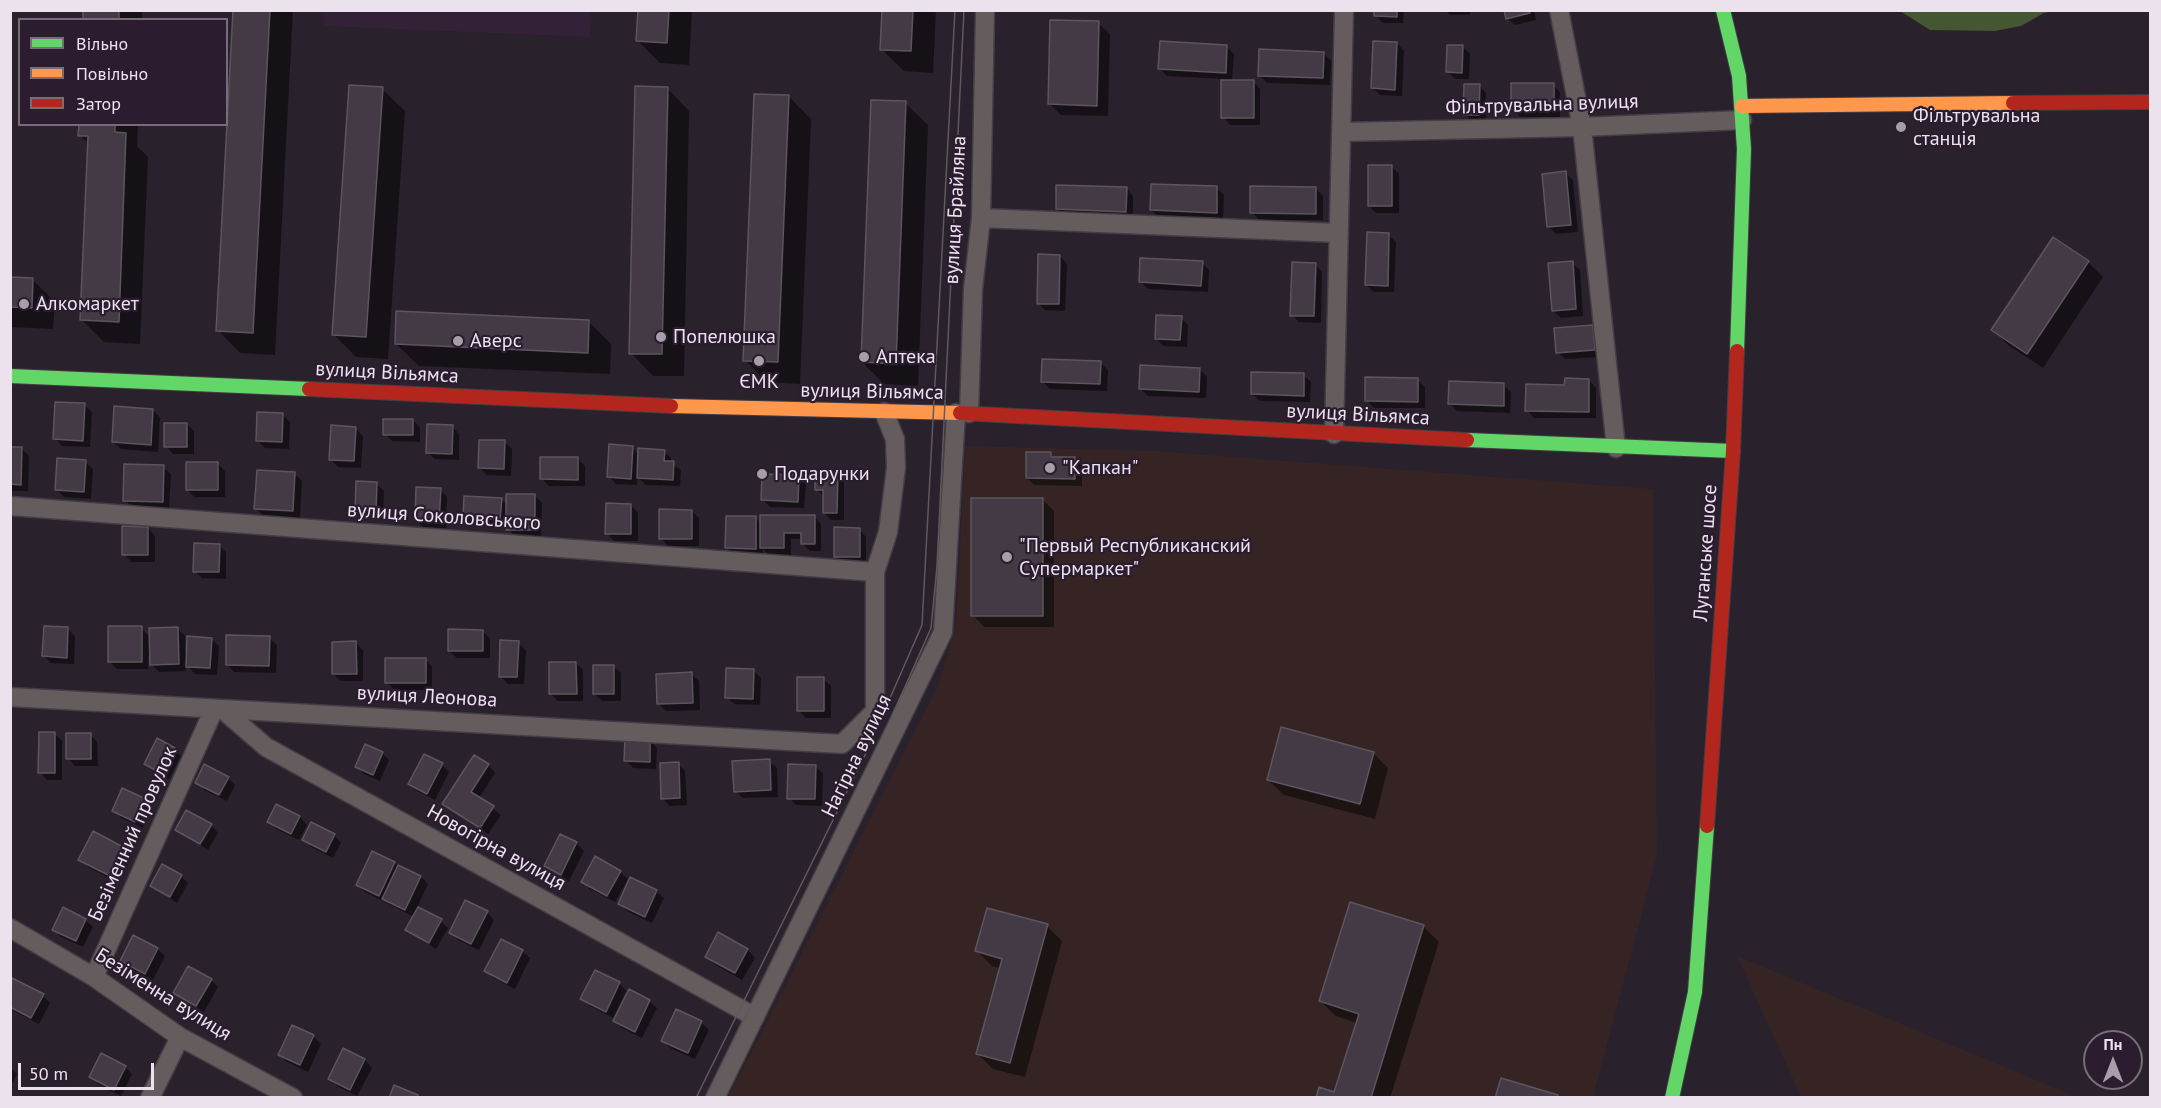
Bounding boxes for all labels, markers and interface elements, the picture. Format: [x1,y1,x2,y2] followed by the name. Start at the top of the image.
[18,18,228,126] legend
[76,32,128,55] text: Вільно
[76,62,148,85] text: Повільно
[1445,90,1639,120] street label: Фільтрувальна вулиця
[76,92,121,115] text: Затор
[1913,104,2040,151] place label: Фільтрувальна станція
[1894,120,1908,134] marker: Фільтрувальна станція
[940,135,972,285] street label: вулиця Брайляна
[36,292,139,316] place label: Алкомаркет
[17,297,31,311] marker: Алкомаркет
[673,325,776,349] place label: Попелюшка
[470,329,522,353] place label: Аверс
[654,330,668,344] marker: Попелюшка
[451,334,465,348] marker: Аверс
[876,345,936,369] place label: Аптека
[857,350,871,364] marker: Аптека
[752,354,766,368] marker: ЄМК
[315,357,459,389] street label: вулиця Вільямса
[739,370,779,394] place label: ЄМК
[800,379,944,405] street label: вулиця Вільямса
[1286,399,1430,431] street label: вулиця Вільямса
[1062,456,1138,480] place label: "Капкан"
[1043,461,1057,475] marker: "Капкан"
[774,462,870,486] place label: Подарунки
[755,467,769,481] marker: Подарунки
[1689,484,1723,622] street label: Луганське шосе
[346,498,542,536] street label: вулиця Соколовського
[1019,534,1251,581] place label: "Первый Республиканский Супермаркет"
[1000,550,1014,564] marker: "Первый Республиканский Супермаркет"
[356,681,498,713] street label: вулиця Леонова
[817,691,897,821] street label: Нагірна вулиця
[84,743,182,925] street label: Безіменний провулок
[422,800,570,896] street label: Новогірна вулиця
[91,944,235,1046] street label: Безіменна вулиця
[2083,1030,2143,1090] north arrow
[2104,1034,2122,1054] text: Пн
[21,1051,158,1089] scale bar
[29,1062,68,1085] text: 50 m

